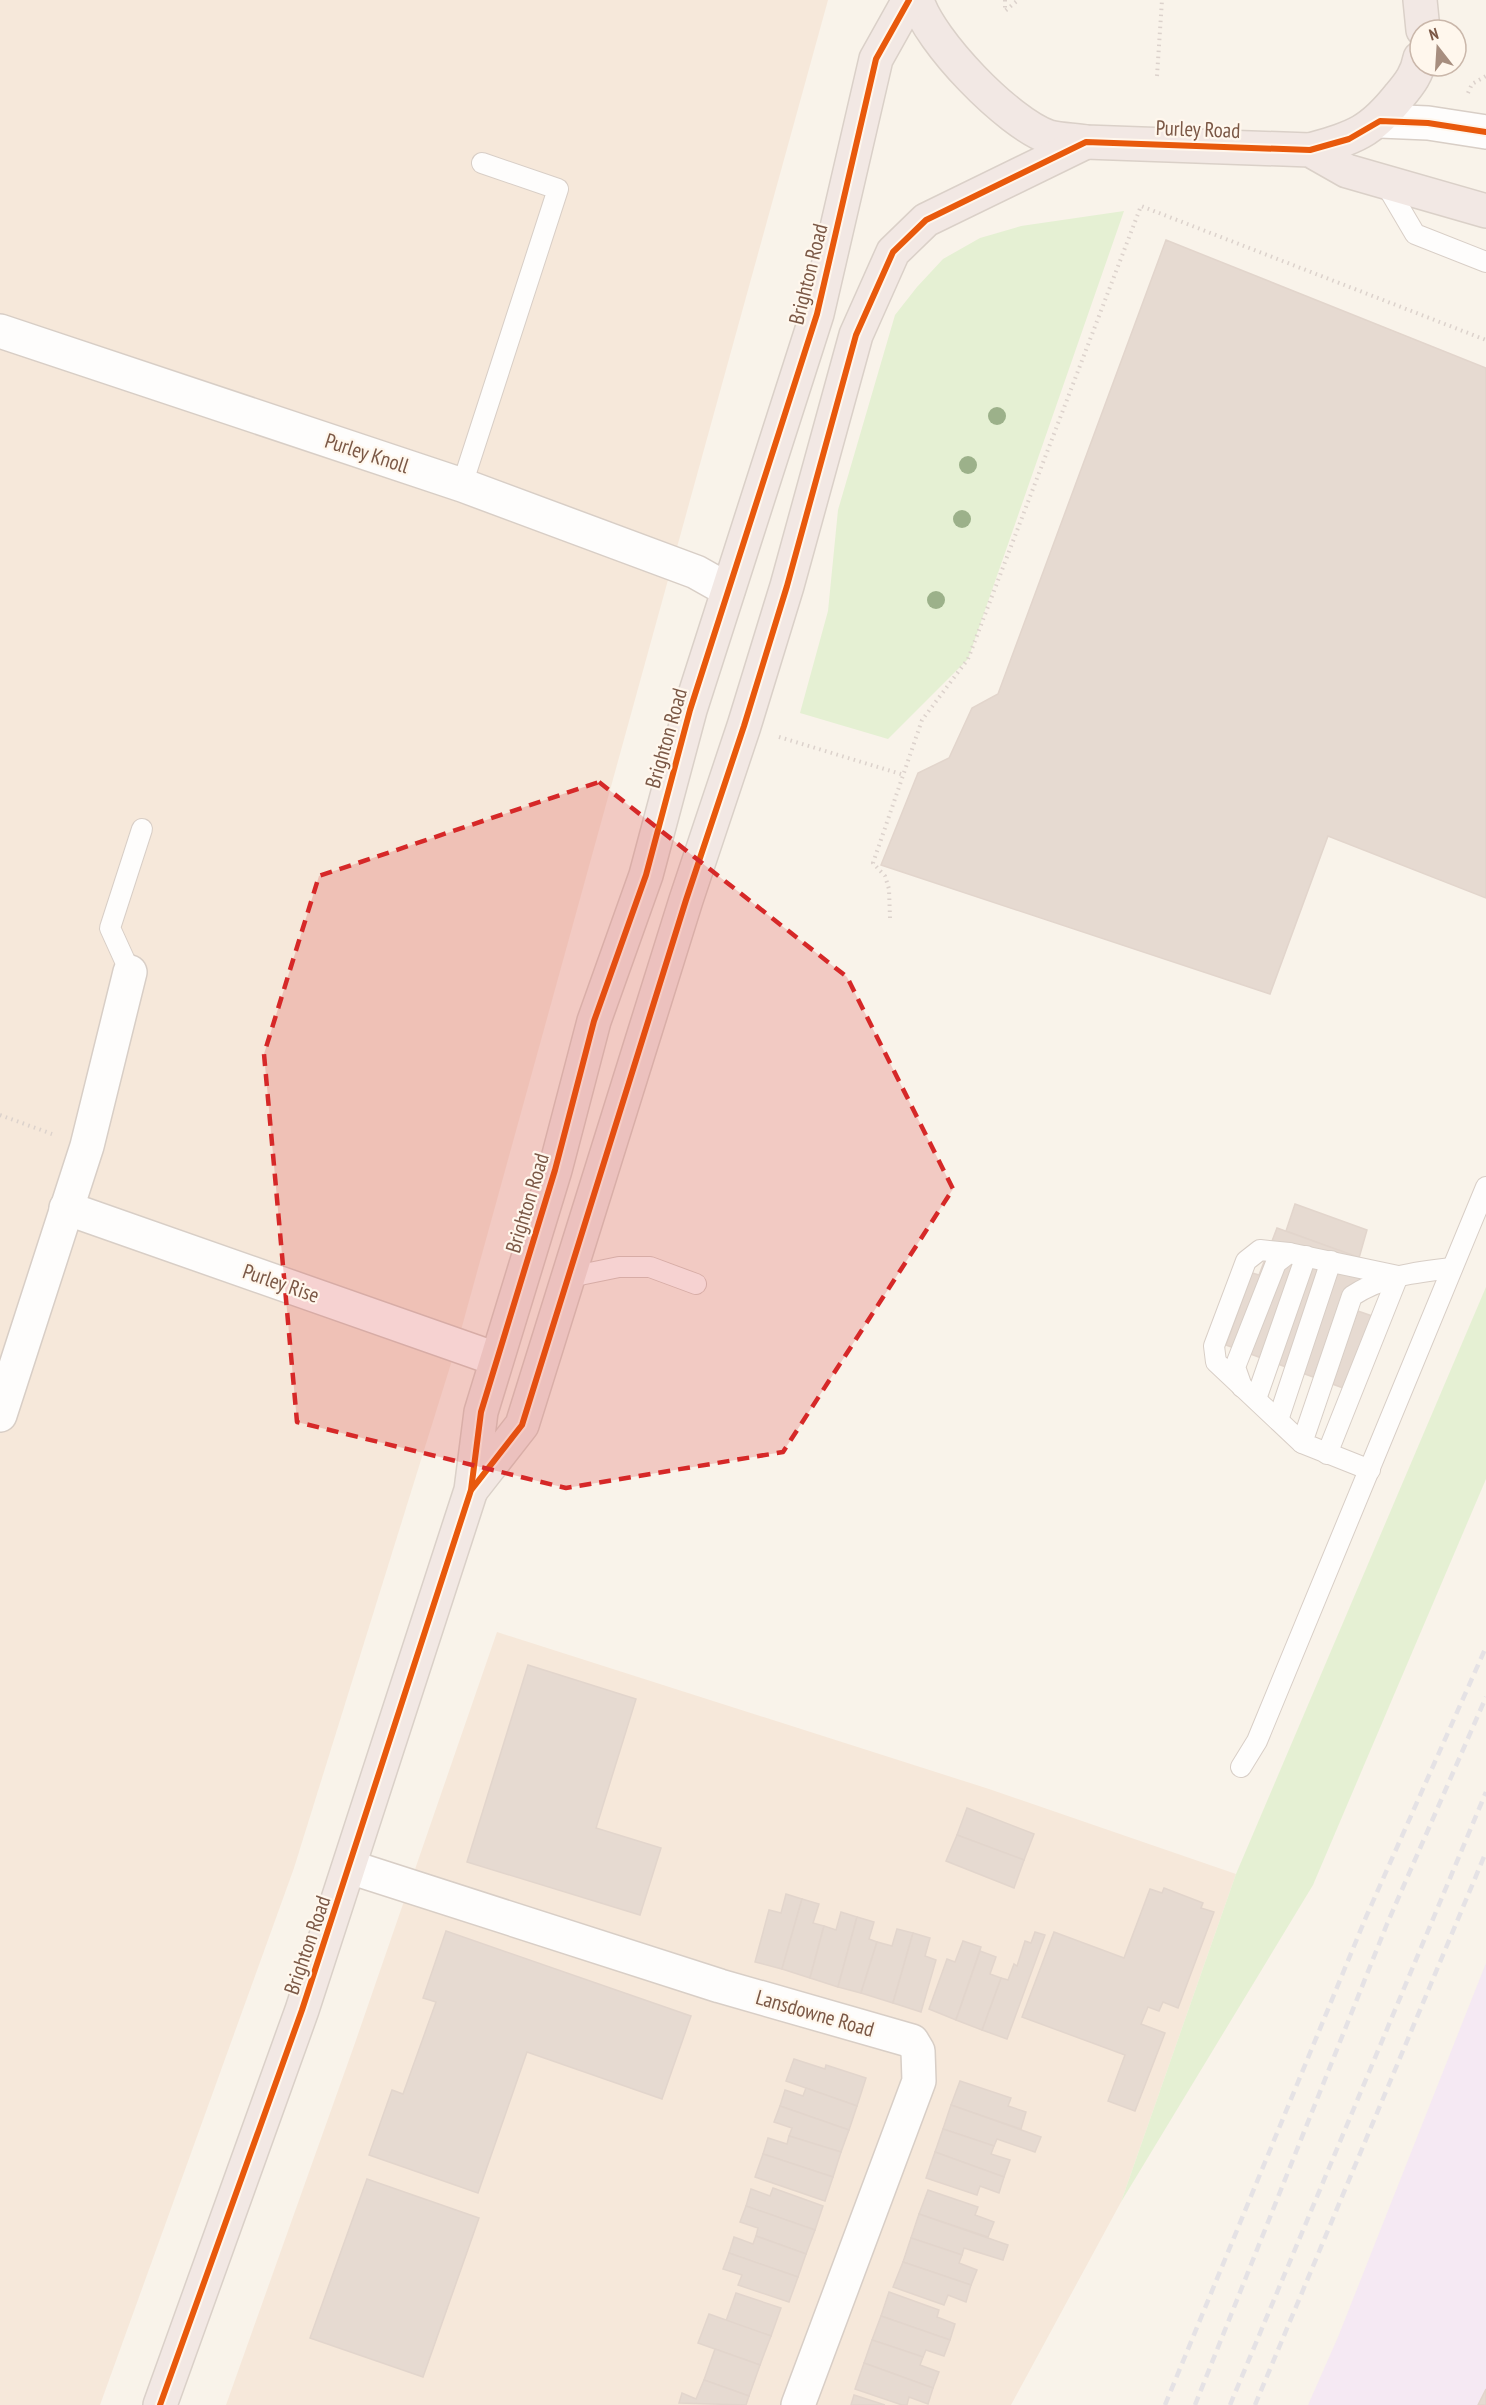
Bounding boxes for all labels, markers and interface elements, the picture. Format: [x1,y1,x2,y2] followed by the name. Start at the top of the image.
[1408,18,1468,78] north arrow
[1427,23,1441,44] text: N
[1155,114,1241,144] street label: Purley Road
[782,221,834,327] street label: Brighton Road
[322,427,413,479] street label: Purley Knoll
[639,685,693,791] street label: Brighton Road
[499,1150,555,1256] street label: Brighton Road
[239,1257,323,1309] street label: Purley Rise
[278,1892,336,1998] street label: Brighton Road
[753,1983,877,2043] street label: Lansdowne Road

